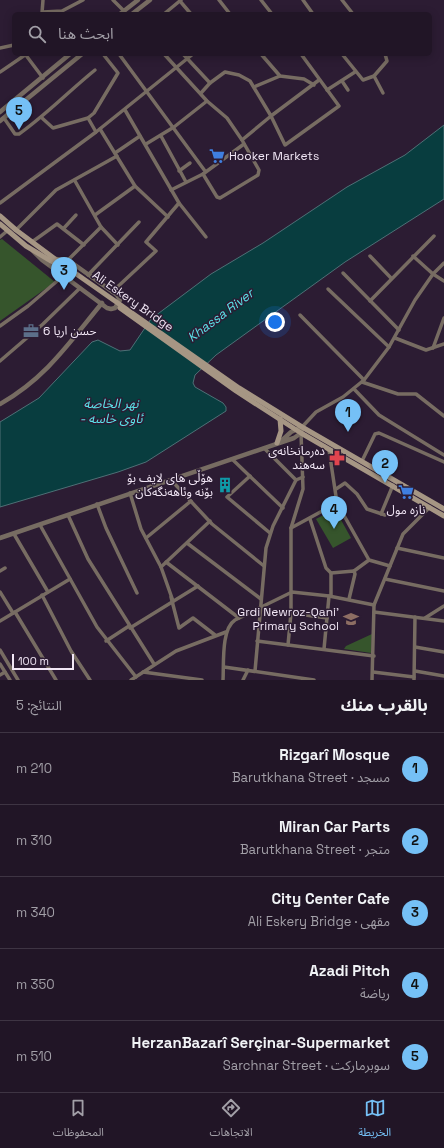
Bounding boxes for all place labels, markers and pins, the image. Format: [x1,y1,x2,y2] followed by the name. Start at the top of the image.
[6,97,32,130] pin: 5
[208,147,226,165] supermarket icon: Hooker Markets
[229,148,319,164] place label: Hooker Markets
[51,257,77,290] pin: 3
[22,322,40,340] office icon: حسن اريا 6
[43,323,97,339] place label: حسن اريا 6
[335,399,361,432] pin: 1
[268,443,325,473] place label: دەرمانخانەی سەهند
[328,449,346,467] pharmacy icon: دەرمانخانەی سەهند
[372,450,398,483] pin: 2
[127,469,213,500] place label: هۆڵی های لایف بۆ بۆنە وئاهەنگەکان
[216,476,234,494] building icon: هۆڵی های لایف بۆ بۆنە وئاهەنگەکان
[397,483,415,501] supermarket icon: نازه مول
[321,496,347,529] pin: 4
[387,502,425,518] place label: نازه مول
[237,604,339,634] place label: Grdi Newroz-Qani' Primary School
[342,610,360,628] school or university icon: Grdi Newroz-Qani' Primary School

